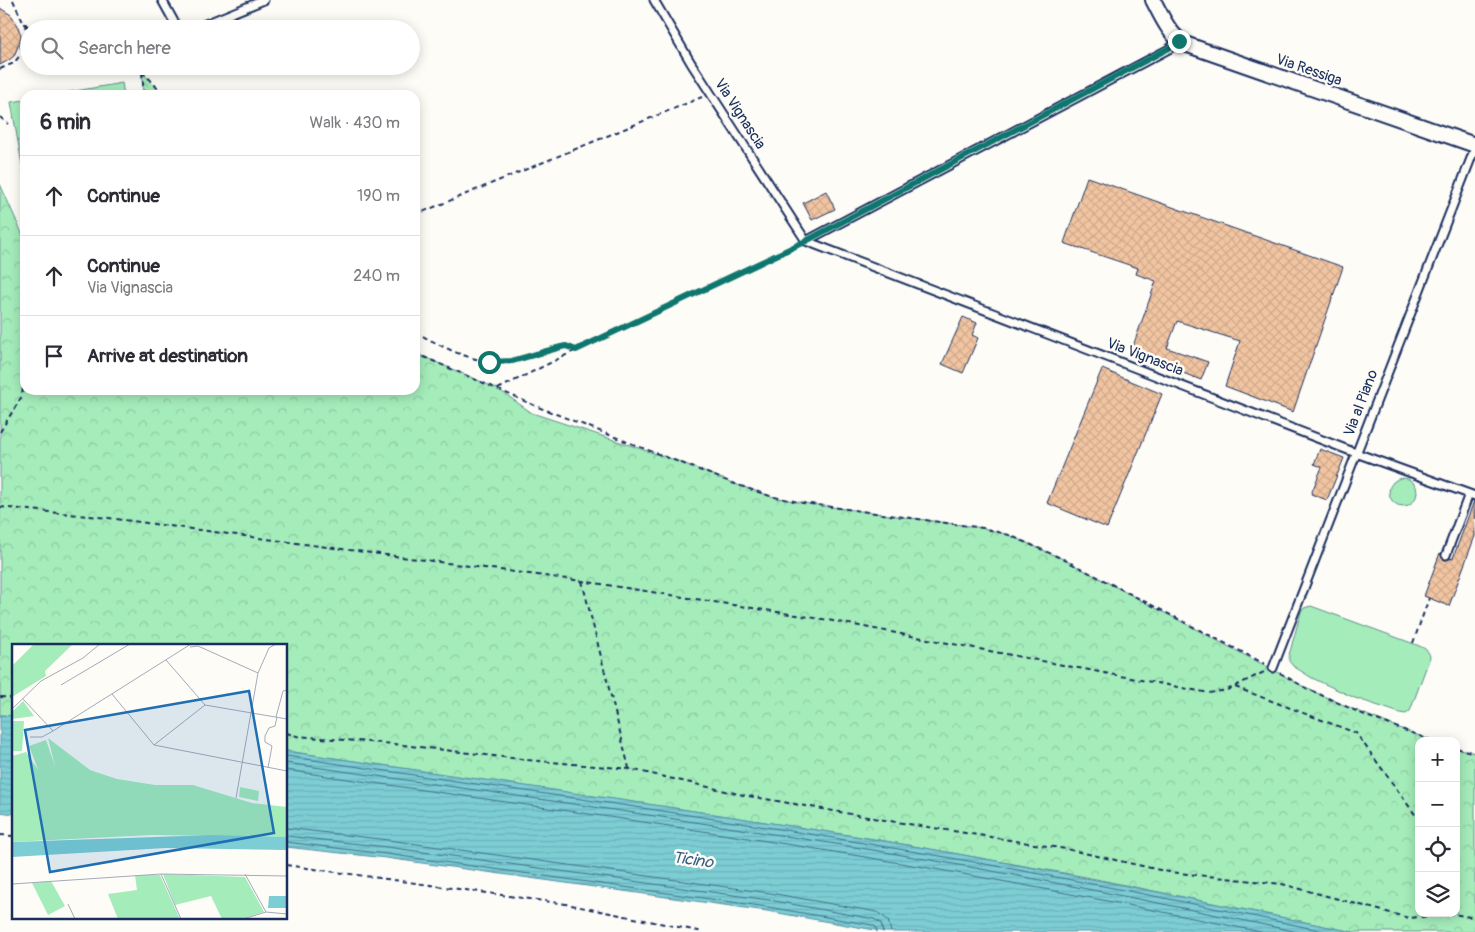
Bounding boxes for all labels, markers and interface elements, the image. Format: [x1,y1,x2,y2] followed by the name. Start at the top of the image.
[20,20,420,75] search box
[1168,30,1191,53] route end
[38,34,66,62] icon: search
[78,36,171,60] text: Search here
[1273,50,1345,90] street label: Via Ressiga
[710,75,770,153] street label: Via Vignascia
[40,109,91,136] text: 6 min
[309,113,400,133] text: Walk · 430 m
[40,182,68,210] icon: ahead
[87,184,160,208] text: Continue
[357,186,400,206] text: 190 m
[87,254,160,278] text: Continue
[40,262,68,290] icon: ahead
[353,266,400,286] text: 240 m
[87,278,173,298] text: Via Vignascia
[1104,334,1186,380] street label: Via Vignascia
[40,342,68,370] icon: arrive
[87,344,248,368] text: Arrive at destination
[478,351,501,374] route start
[1340,367,1382,439] street label: Via al Piano
[12,644,288,920] inset map
[1415,737,1460,917] map controls
[1415,737,1460,782] button: +
[1415,782,1460,827] button: −
[1415,827,1460,872] button: locate
[672,847,716,873] water label: Ticino
[1415,872,1460,917] button: layers

